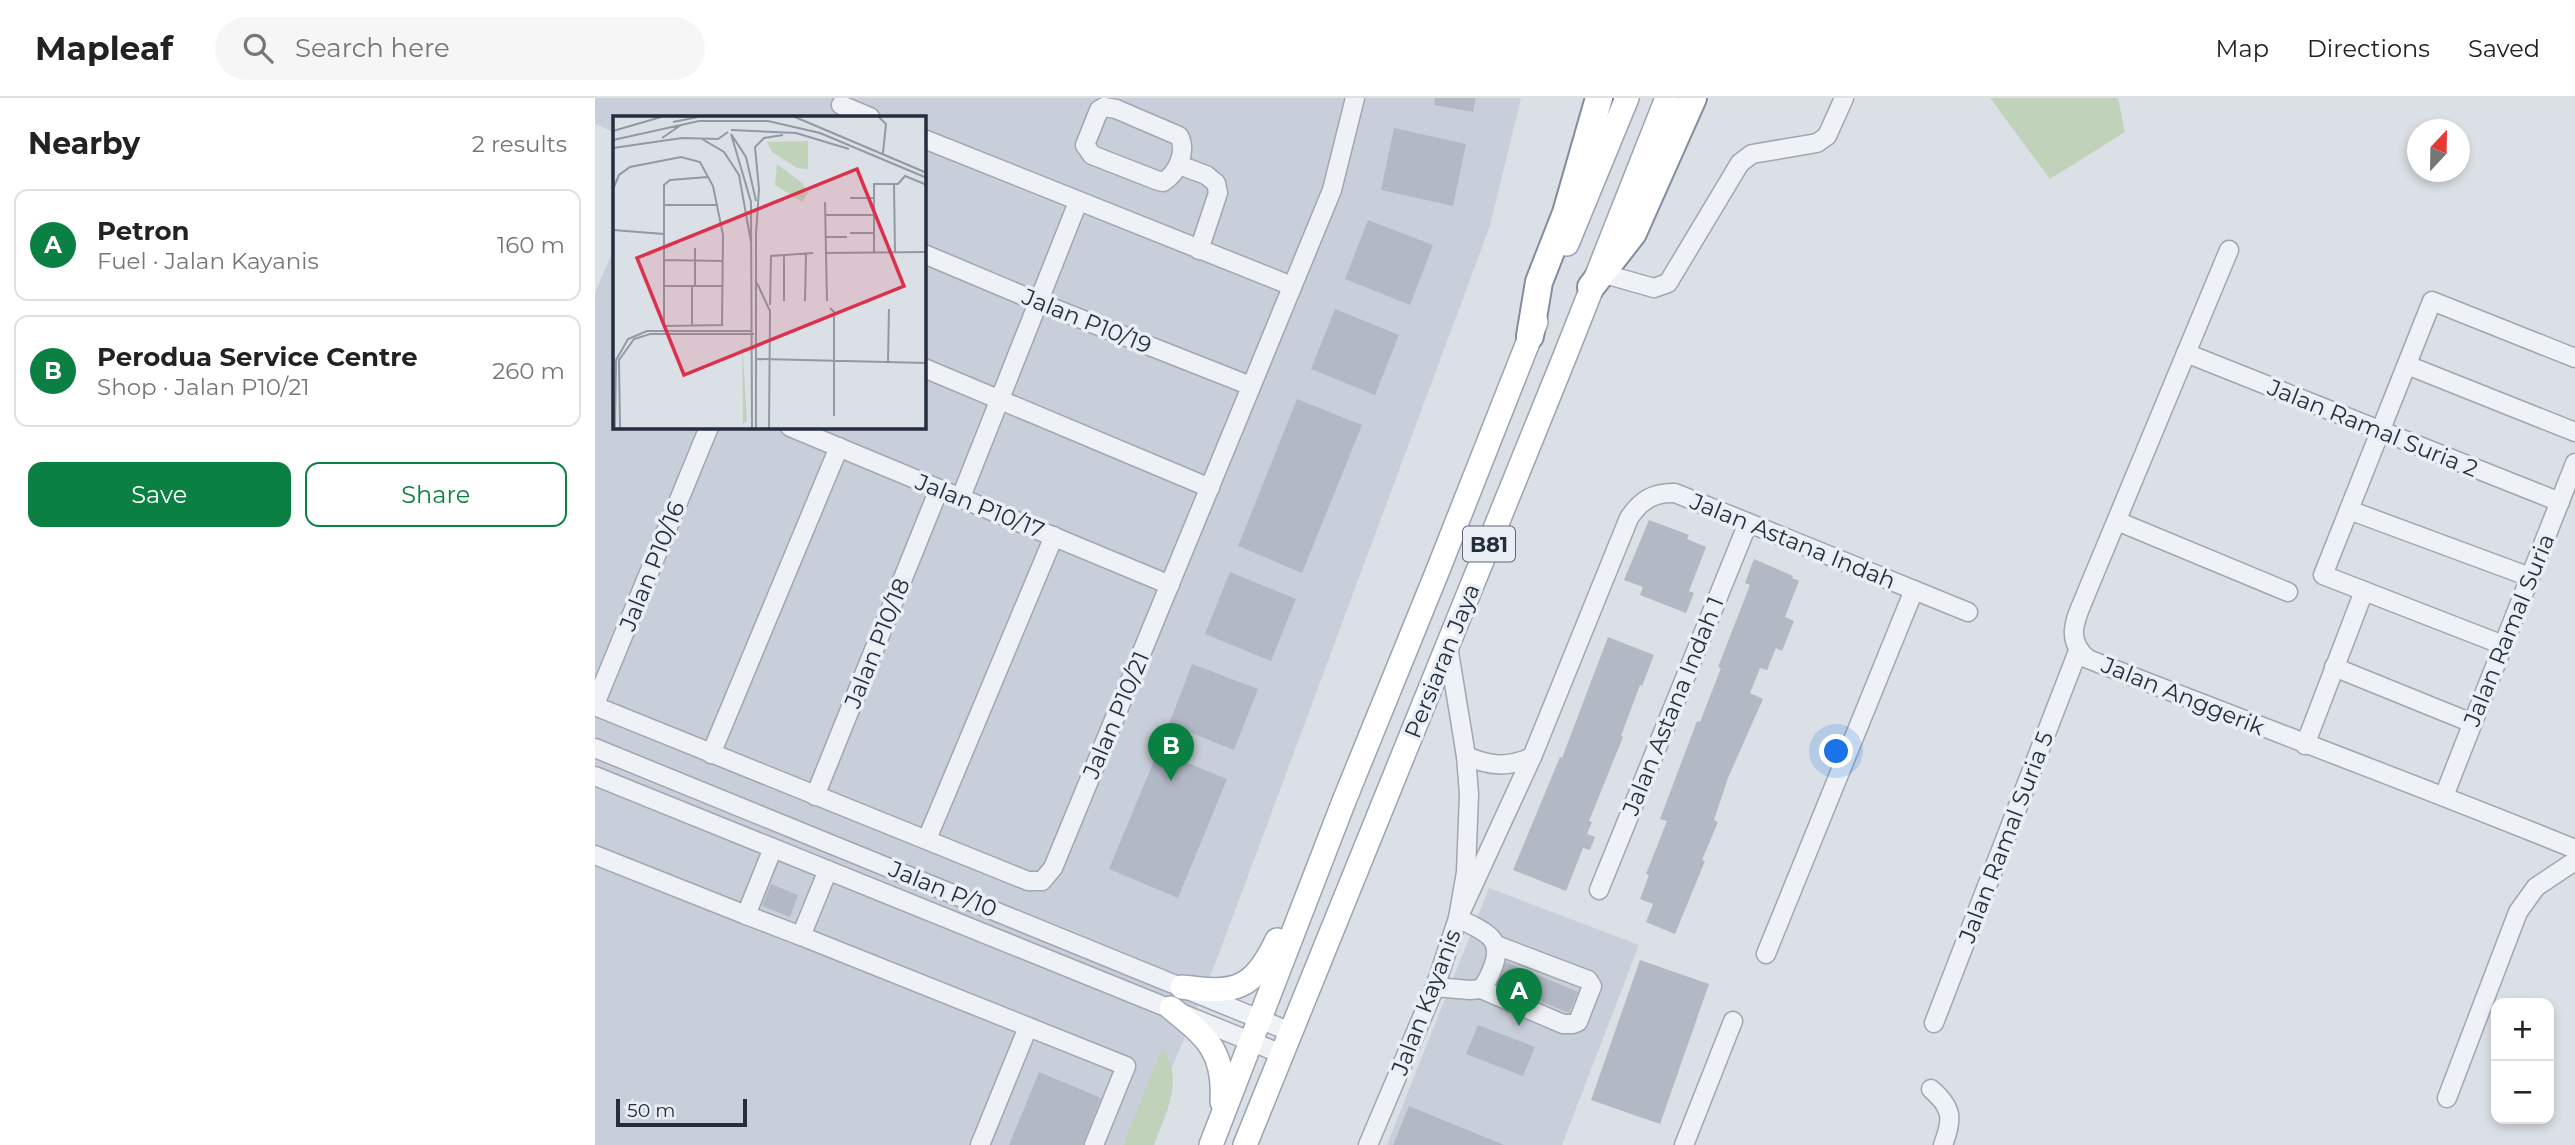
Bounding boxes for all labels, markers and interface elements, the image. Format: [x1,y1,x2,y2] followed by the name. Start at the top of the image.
[215,17,705,80] search box
[35,28,173,68] text: Mapleaf
[239,29,277,67] icon: search
[295,32,450,64] text: Search here
[2216,34,2269,63] text: Map
[2307,34,2430,63] text: Directions
[2468,34,2540,63] text: Saved
[613,116,926,429] inset map
[2407,119,2470,182] north arrow
[28,125,140,162] text: Nearby
[472,130,567,158] text: 2 results
[97,215,189,247] text: Petron
[44,231,62,259] text: A
[497,231,565,259] text: 160 m
[97,247,319,275] text: Fuel · Jalan Kayanis
[1017,282,1156,360] street label: Jalan P10/19
[97,341,418,373] text: Perodua Service Centre
[44,357,62,385] text: B
[492,357,565,385] text: 260 m
[97,373,310,401] text: Shop · Jalan P10/21
[2263,373,2482,483] street label: Jalan Ramal Suria 2
[28,462,291,527] button: Save
[305,462,567,527] button: Share
[911,467,1048,545] street label: Jalan P10/17
[1685,487,1900,595] street label: Jalan Astana Indah
[613,497,691,636] street label: Jalan P10/16
[1463,526,1515,562] road number: B81
[2457,530,2560,731] street label: Jalan Ramal Suria
[838,574,916,713] street label: Jalan P10/18
[1398,580,1486,742] street label: Persiaran Jaya
[1616,593,1730,820] street label: Jalan Astana Indah 1
[1076,647,1155,784] street label: Jalan P10/21
[2097,650,2269,741] street label: Jalan Anggerik
[1148,723,1194,781] pin: B
[1952,727,2059,948] street label: Jalan Ramal Suria 5
[1819,734,1853,768] your location
[884,854,1001,923] street label: Jalan P/10
[1385,925,1467,1080] street label: Jalan Kayanis
[1496,968,1542,1026] pin: A
[2491,998,2554,1124] map controls
[2491,998,2554,1061] button: +
[2491,1061,2554,1124] button: −
[616,1096,747,1128] scale bar
[627,1099,675,1122] text: 50 m

